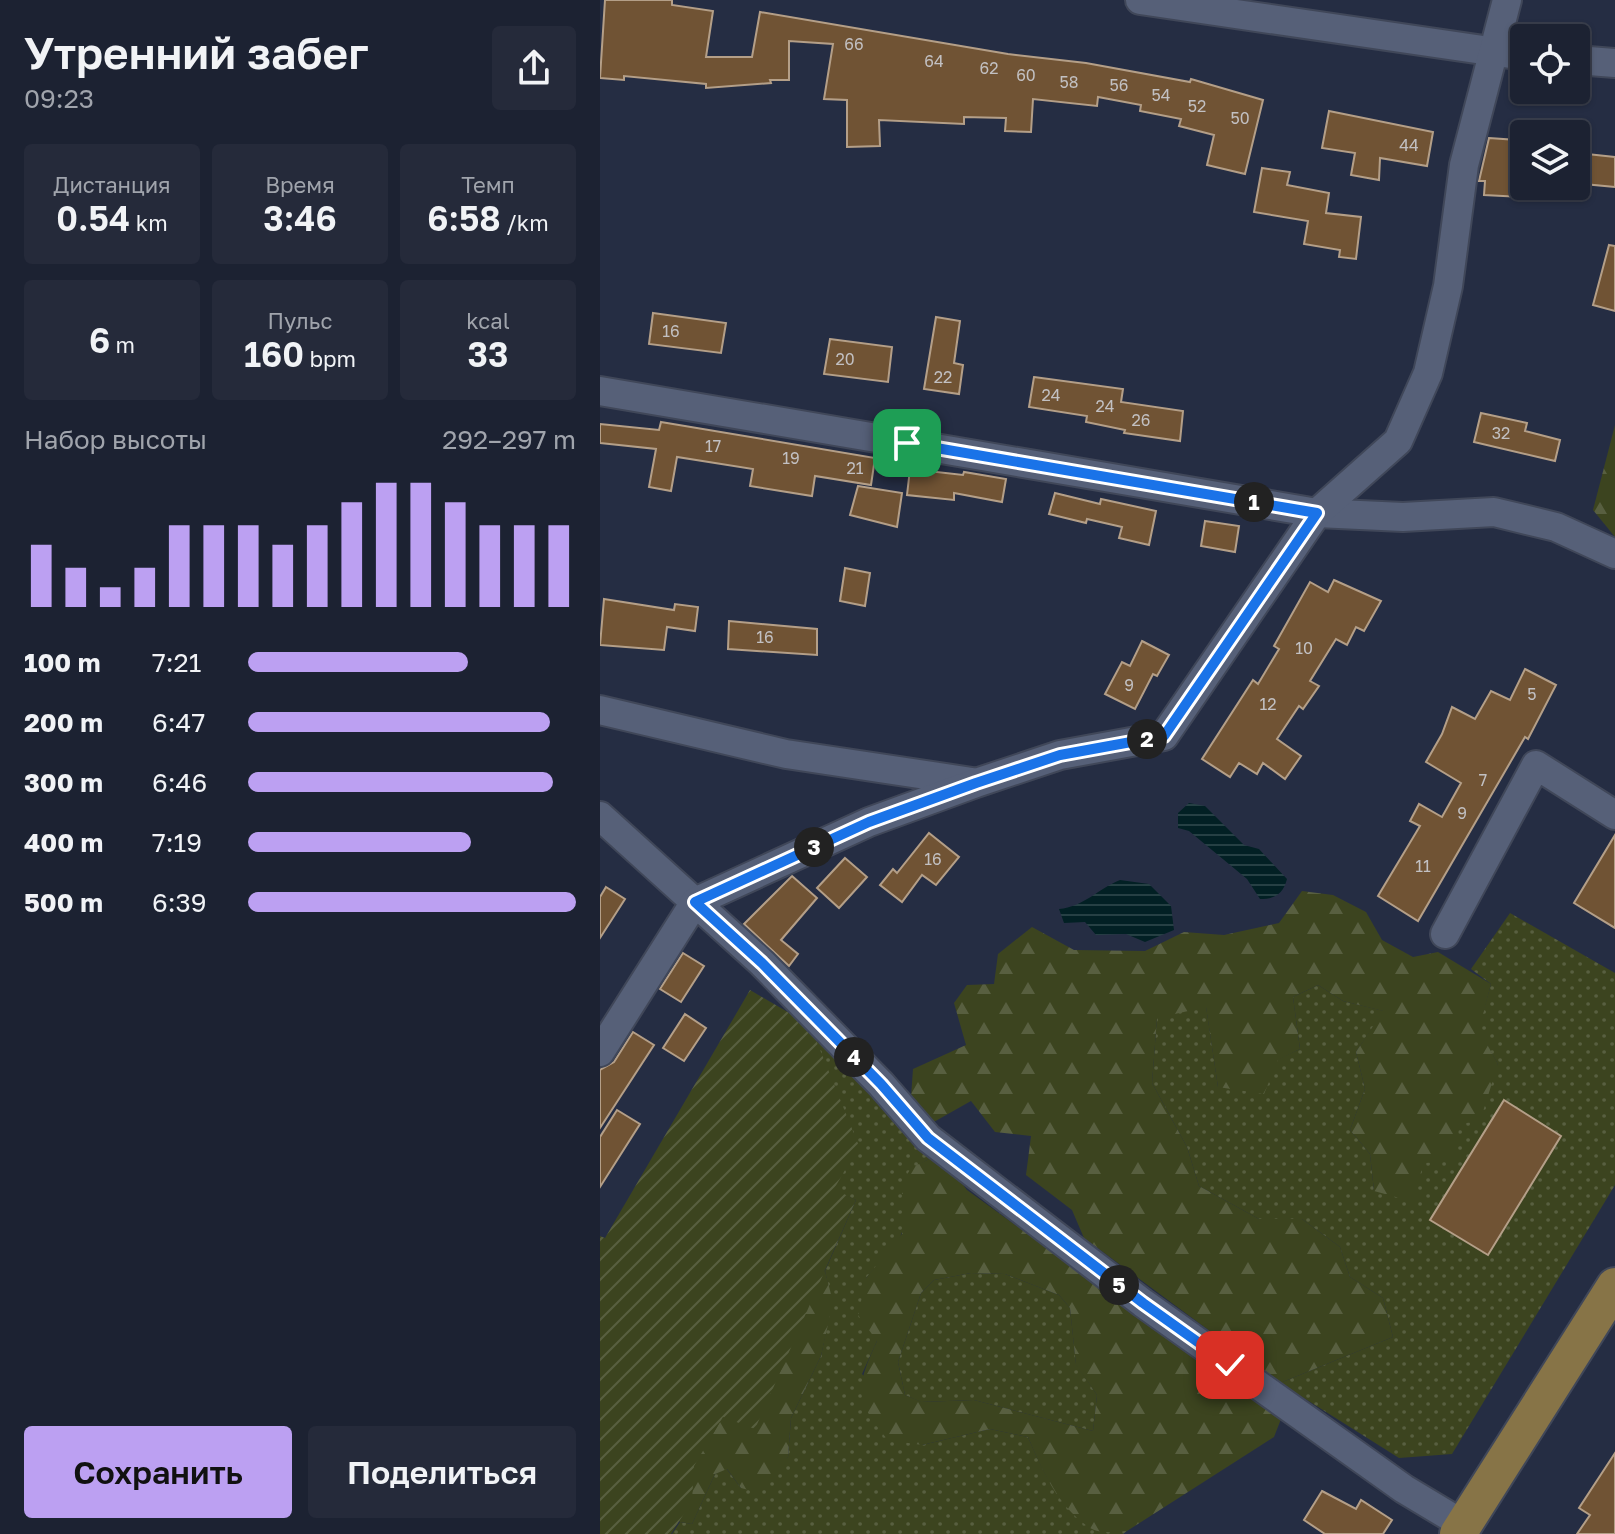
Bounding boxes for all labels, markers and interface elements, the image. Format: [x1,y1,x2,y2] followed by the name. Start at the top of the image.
[1510,24,1590,200] map controls
[1510,24,1590,104] button: locate
[24,26,369,79] text: Утренний забег
[492,26,576,110] button: share
[844,34,864,54] house number: 66
[924,51,944,71] house number: 64
[980,58,998,78] house number: 62
[1016,65,1036,85] house number: 60
[1059,72,1079,92] house number: 58
[1110,75,1128,95] house number: 56
[24,83,94,114] text: 09:23
[1151,85,1171,105] house number: 54
[1188,96,1206,116] house number: 52
[1230,108,1250,128] house number: 50
[1510,120,1590,200] button: layers
[1399,135,1419,155] house number: 44
[53,171,171,198] text: Дистанция
[265,171,335,198] text: Время
[461,171,515,198] text: Темп
[56,198,130,238] text: 0.54
[263,198,337,238] text: 3:46
[427,198,501,238] text: 6:58
[130,209,168,236] text: km
[501,209,549,236] text: /km
[267,307,333,334] text: Пульс
[466,307,510,334] text: kcal
[89,320,110,360] text: 6
[662,321,680,341] house number: 16
[110,331,135,358] text: m
[244,334,304,374] text: 160
[467,334,509,374] text: 33
[304,345,356,372] text: bpm
[835,349,855,369] house number: 20
[934,367,952,387] house number: 22
[1041,385,1061,405] house number: 24
[1095,396,1115,416] house number: 24
[873,409,941,477] pin
[1132,410,1150,430] house number: 26
[885,421,929,465] icon: arrive
[1492,423,1510,443] house number: 32
[24,424,207,455] text: Набор высоты
[442,424,576,455] text: 292–297 m
[705,436,721,456] house number: 17
[782,448,800,468] house number: 19
[846,458,864,478] house number: 21
[1234,482,1274,522] pin: 1
[1248,488,1260,515] text: 1
[756,627,774,647] house number: 16
[1295,638,1313,658] house number: 10
[24,647,100,678] text: 100 m
[152,647,201,678] text: 7:21
[1124,675,1134,695] house number: 9
[1527,684,1537,704] house number: 5
[1259,694,1277,714] house number: 12
[24,707,103,738] text: 200 m
[152,707,205,738] text: 6:47
[1127,719,1167,759] pin: 2
[1140,725,1154,752] text: 2
[24,767,103,798] text: 300 m
[152,767,207,798] text: 6:46
[1479,770,1487,790] house number: 7
[1457,803,1467,823] house number: 9
[24,827,103,858] text: 400 m
[152,827,202,858] text: 7:19
[794,827,834,867] pin: 3
[807,833,821,860] text: 3
[924,849,942,869] house number: 16
[1415,856,1431,876] house number: 11
[24,887,103,918] text: 500 m
[152,887,206,918] text: 6:39
[834,1037,874,1077] pin: 4
[847,1043,861,1070] text: 4
[1099,1265,1139,1305] pin: 5
[1112,1271,1126,1298] text: 5
[1196,1331,1264,1399] pin
[1208,1343,1252,1387] icon: check
[24,1426,292,1518] button: Сохранить
[308,1426,576,1518] button: Поделиться

